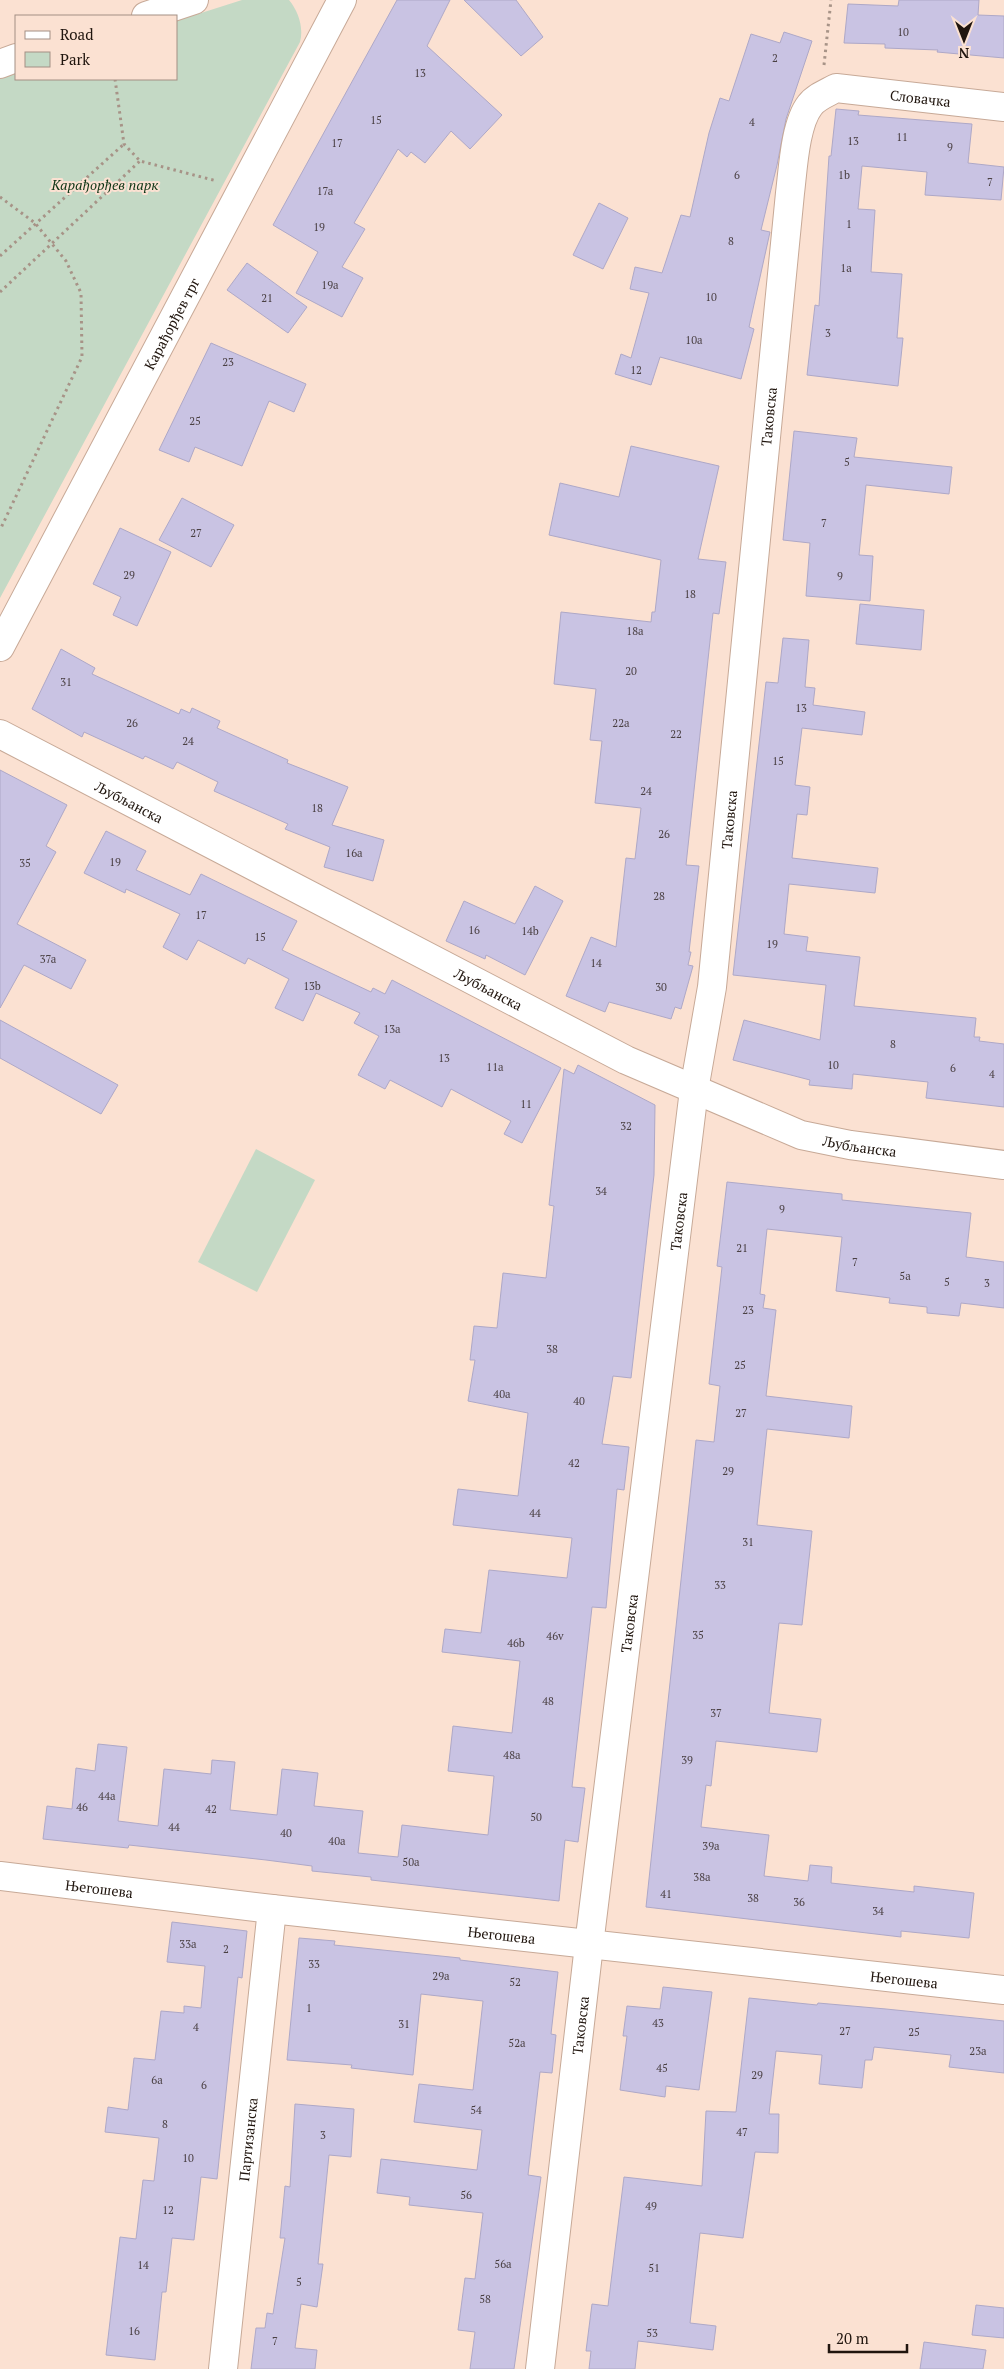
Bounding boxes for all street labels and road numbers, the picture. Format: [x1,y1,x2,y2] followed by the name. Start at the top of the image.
[889,85,952,110] street label: Словачка
[139,274,203,373] street label: Карађорђев трг
[756,386,780,447] street label: Таковска
[91,775,167,827] street label: Љубљанска
[716,789,741,850] street label: Таковска
[451,962,526,1014] street label: Љубљанска
[820,1130,898,1160] street label: Љубљанска
[665,1191,691,1252] street label: Таковска
[615,1593,642,1654] street label: Таковска
[64,1875,134,1902] street label: Његошева
[467,1921,536,1948] street label: Његошева
[869,1966,939,1992] street label: Његошева
[567,1995,593,2056] street label: Таковска
[234,2097,261,2182] street label: Партизанска

